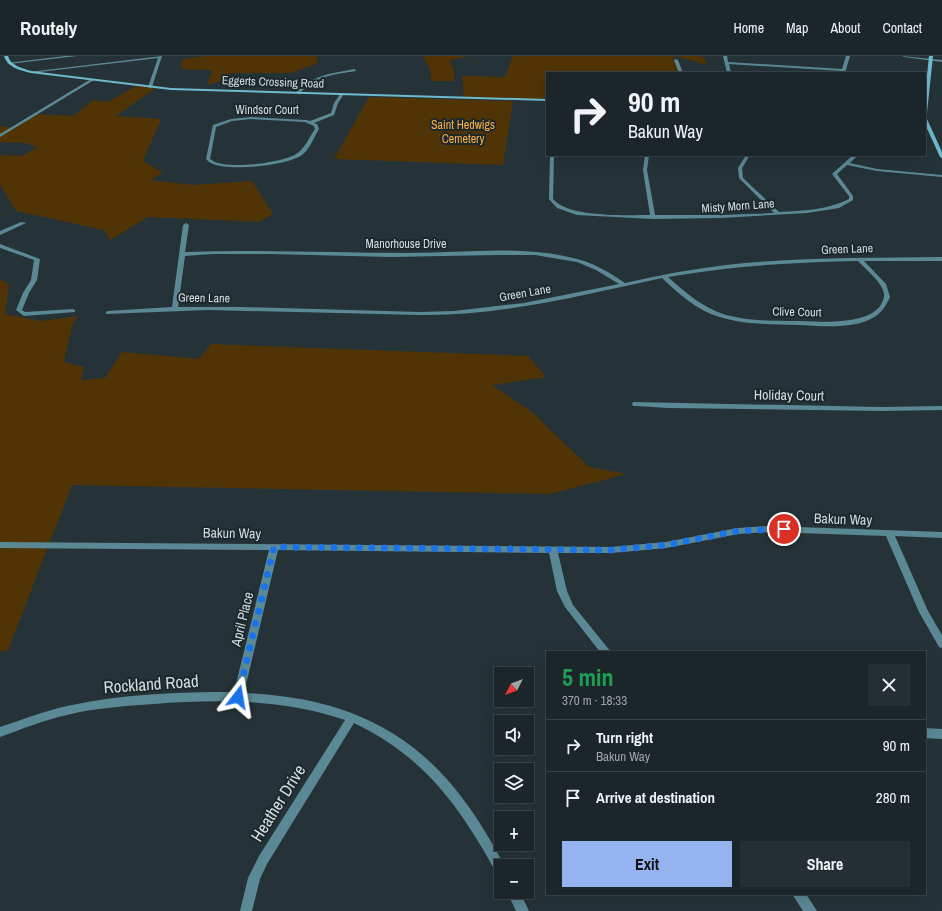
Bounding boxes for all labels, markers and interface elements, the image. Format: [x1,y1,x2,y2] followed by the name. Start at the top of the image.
[20,15,77,41] text: Routely
[733,19,764,37] text: Home
[786,19,808,37] text: Map
[830,19,860,37] text: About
[882,19,922,37] text: Contact
[222,72,324,92] street label: Eggerts Crossing Road
[628,83,680,121] text: 90 m
[562,88,614,140] icon: right
[235,102,299,118] street label: Windsor Court
[431,117,495,147] park label: Saint Hedwigs Cemetery
[628,119,703,144] text: Bakun Way
[701,195,775,217] street label: Misty Morn Lane
[366,236,446,252] street label: Manorhouse Drive
[821,240,873,258] street label: Green Lane
[498,281,552,305] street label: Green Lane
[178,290,230,306] street label: Green Lane
[772,304,822,320] street label: Clive Court
[754,385,824,405] street label: Holiday Court
[814,509,873,529] street label: Bakun Way
[767,512,801,546] pin
[773,518,795,540] icon: arrive
[203,523,262,543] street label: Bakun Way
[226,590,257,649] street label: April Place
[562,661,613,693] text: 5 min
[868,664,910,706] button: close
[494,667,534,707] north arrow
[494,667,534,899] map controls
[103,669,199,698] street label: Rockland Road
[217,676,259,718] position arrow
[562,692,627,709] text: 370 m · 18:33
[494,715,534,755] button: sound
[596,727,653,748] text: Turn right
[562,735,584,757] icon: right
[883,735,910,756] text: 90 m
[596,748,650,765] text: Bakun Way
[245,760,310,846] street label: Heather Drive
[494,763,534,803] button: layers
[562,787,584,809] icon: arrive
[596,787,715,808] text: Arrive at destination
[876,787,910,808] text: 280 m
[494,811,534,851] button: +
[562,841,732,887] button: Exit
[740,841,910,887] button: Share
[494,859,534,899] button: −

